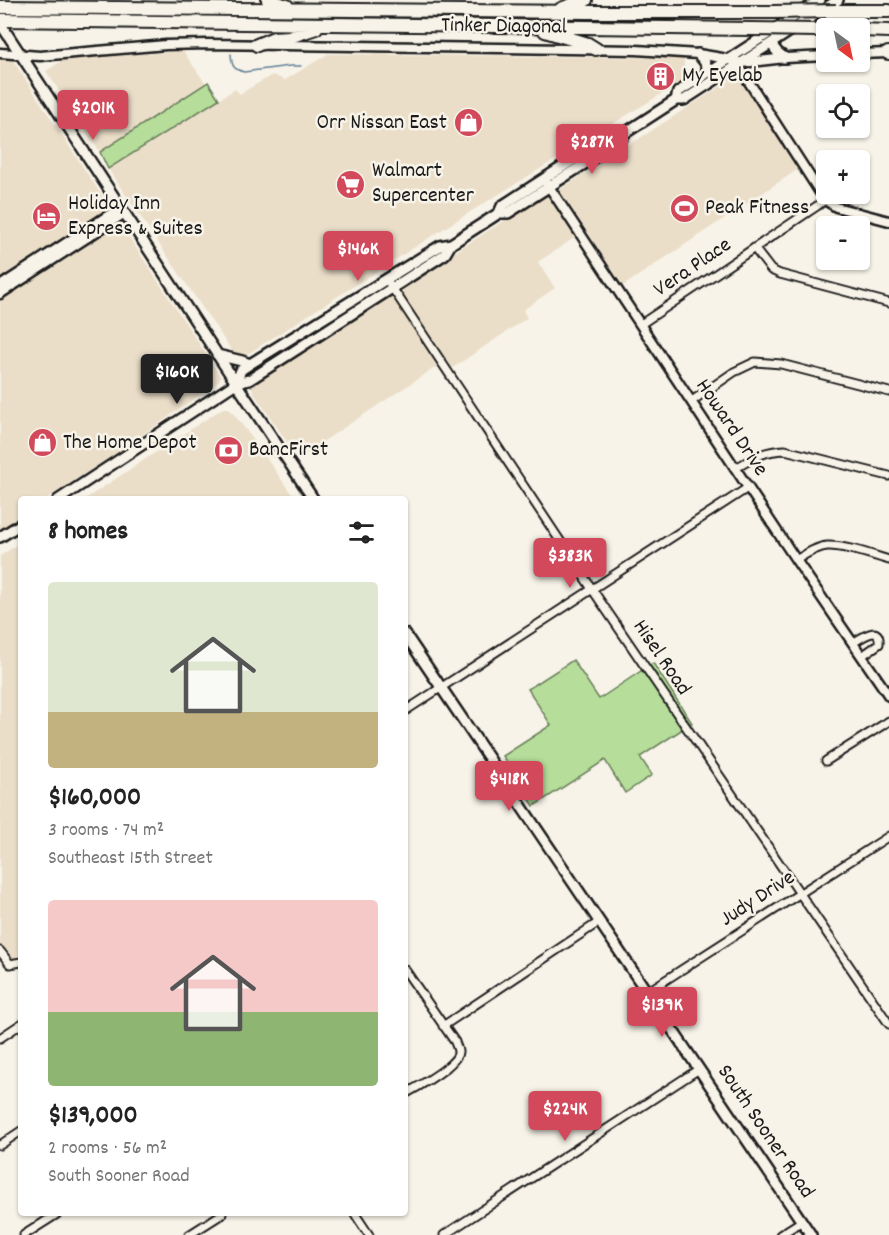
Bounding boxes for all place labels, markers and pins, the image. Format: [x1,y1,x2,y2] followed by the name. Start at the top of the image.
[645,60,677,92] building icon: My Eyelab
[682,61,763,92] place label: My Eyelab
[51,90,135,141] pin: $201K
[452,107,484,139] shop icon: Orr Nissan East
[316,108,447,139] place label: Orr Nissan East
[550,124,634,175] pin: $287K
[372,156,475,212] place label: Walmart Supercenter
[335,168,367,200] supermarket icon: Walmart Supercenter
[68,189,203,245] place label: Holiday Inn Express & Suites
[668,192,700,224] sports icon: Peak Fitness
[705,193,809,224] place label: Peak Fitness
[31,201,63,233] hotel icon: Holiday Inn Express & Suites
[316,231,400,282] pin: $146K
[135,354,219,405] pin: $160K
[26,427,58,459] shop icon: The Home Depot
[63,428,197,459] place label: The Home Depot
[212,434,244,466] bank icon: BancFirst
[249,435,328,466] place label: BancFirst
[528,538,612,589] pin: $383K
[467,761,551,812] pin: $418K
[620,987,704,1038] pin: $139K
[523,1091,607,1142] pin: $224K

